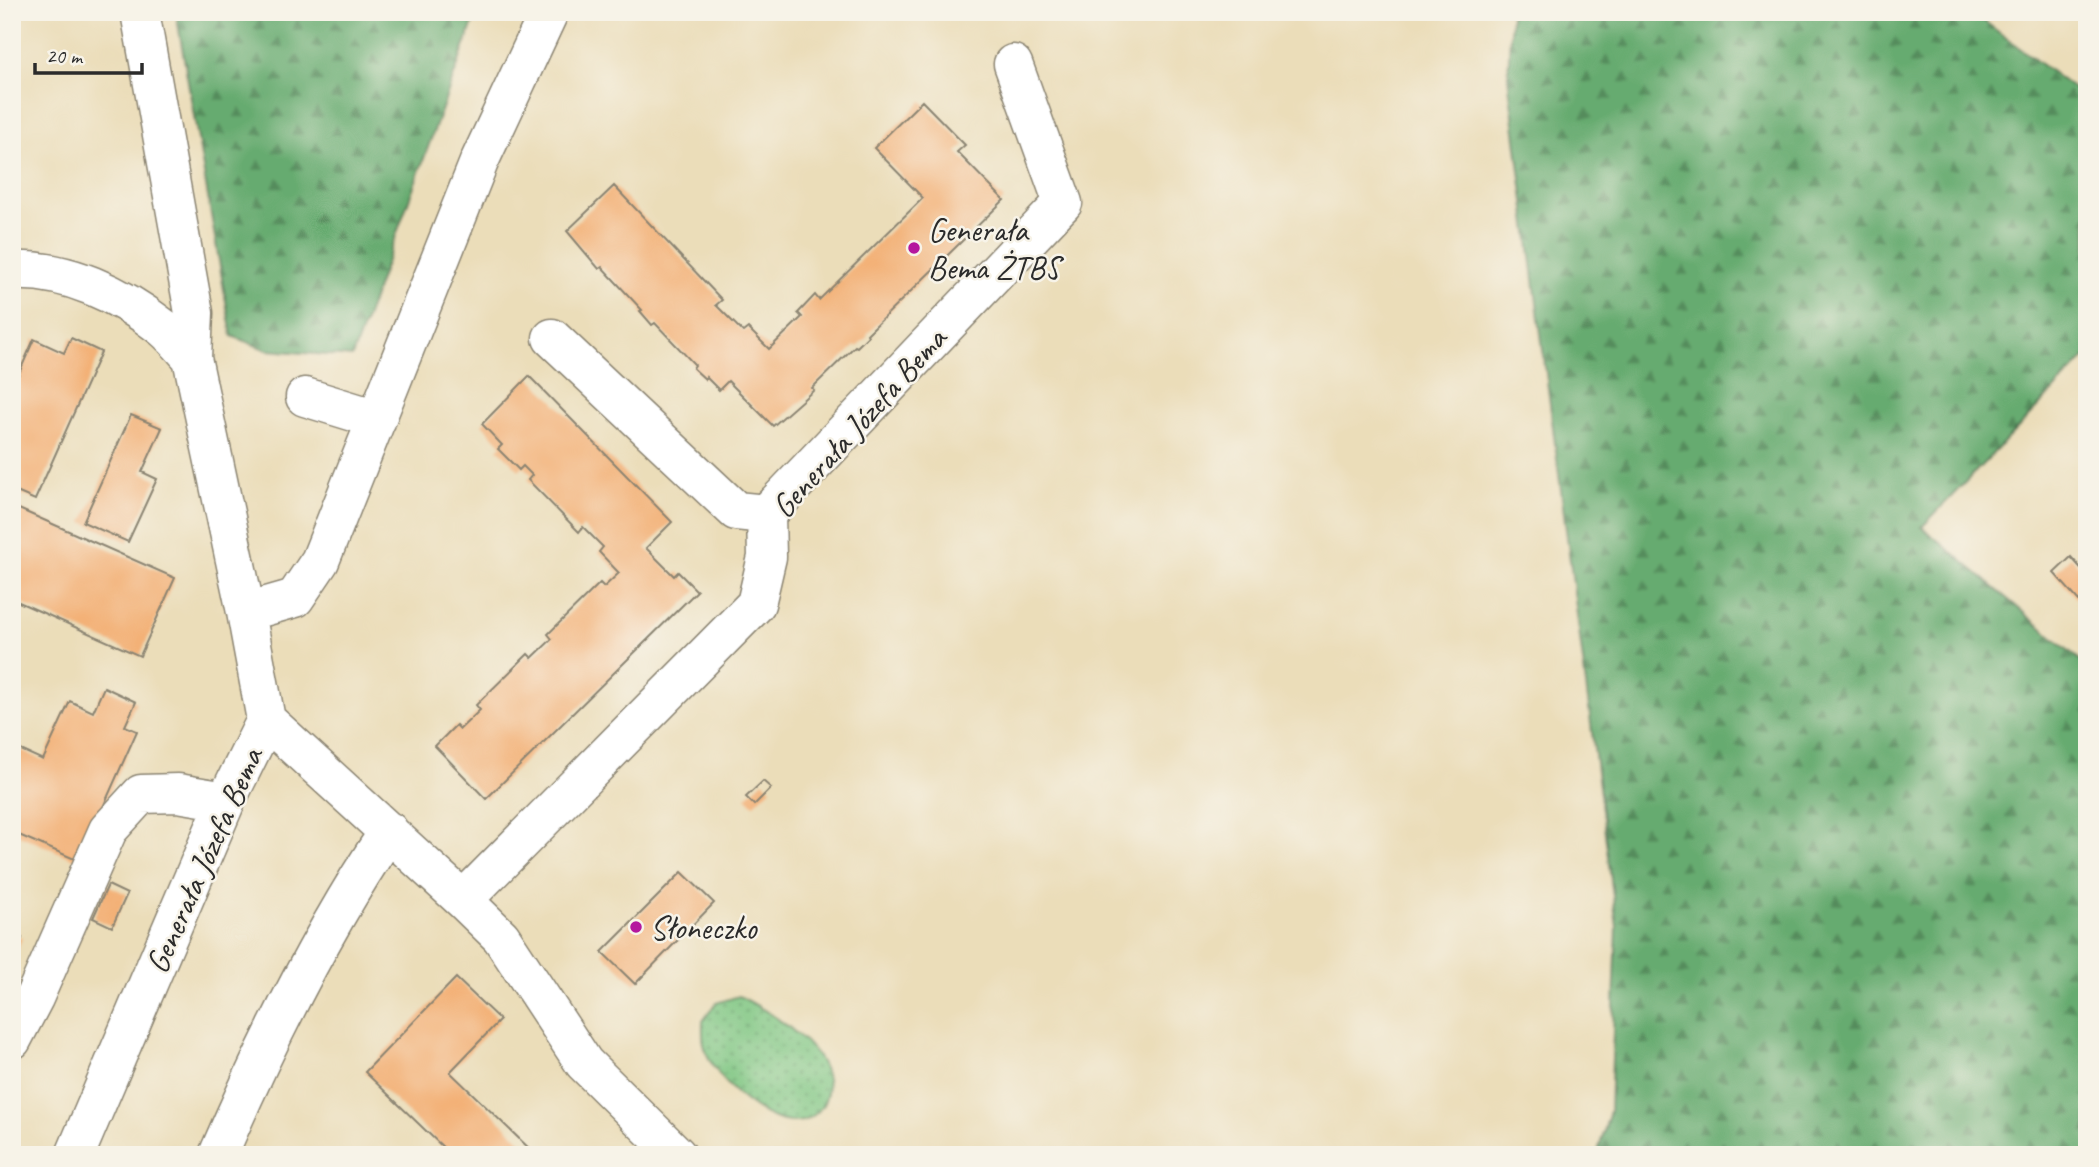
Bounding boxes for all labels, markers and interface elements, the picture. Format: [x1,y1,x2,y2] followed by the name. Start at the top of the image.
[35,32,142,76] scale bar
[46,43,84,69] text: 20 m
[928,209,1065,289] place label: Generała Bema ŻTBS
[906,240,922,256] marker: Generała Bema ŻTBS
[762,317,957,527] street label: Generała Józefa Bema
[135,739,273,980] street label: Generała Józefa Bema
[650,907,758,949] place label: Słoneczko
[628,919,644,935] marker: Słoneczko

